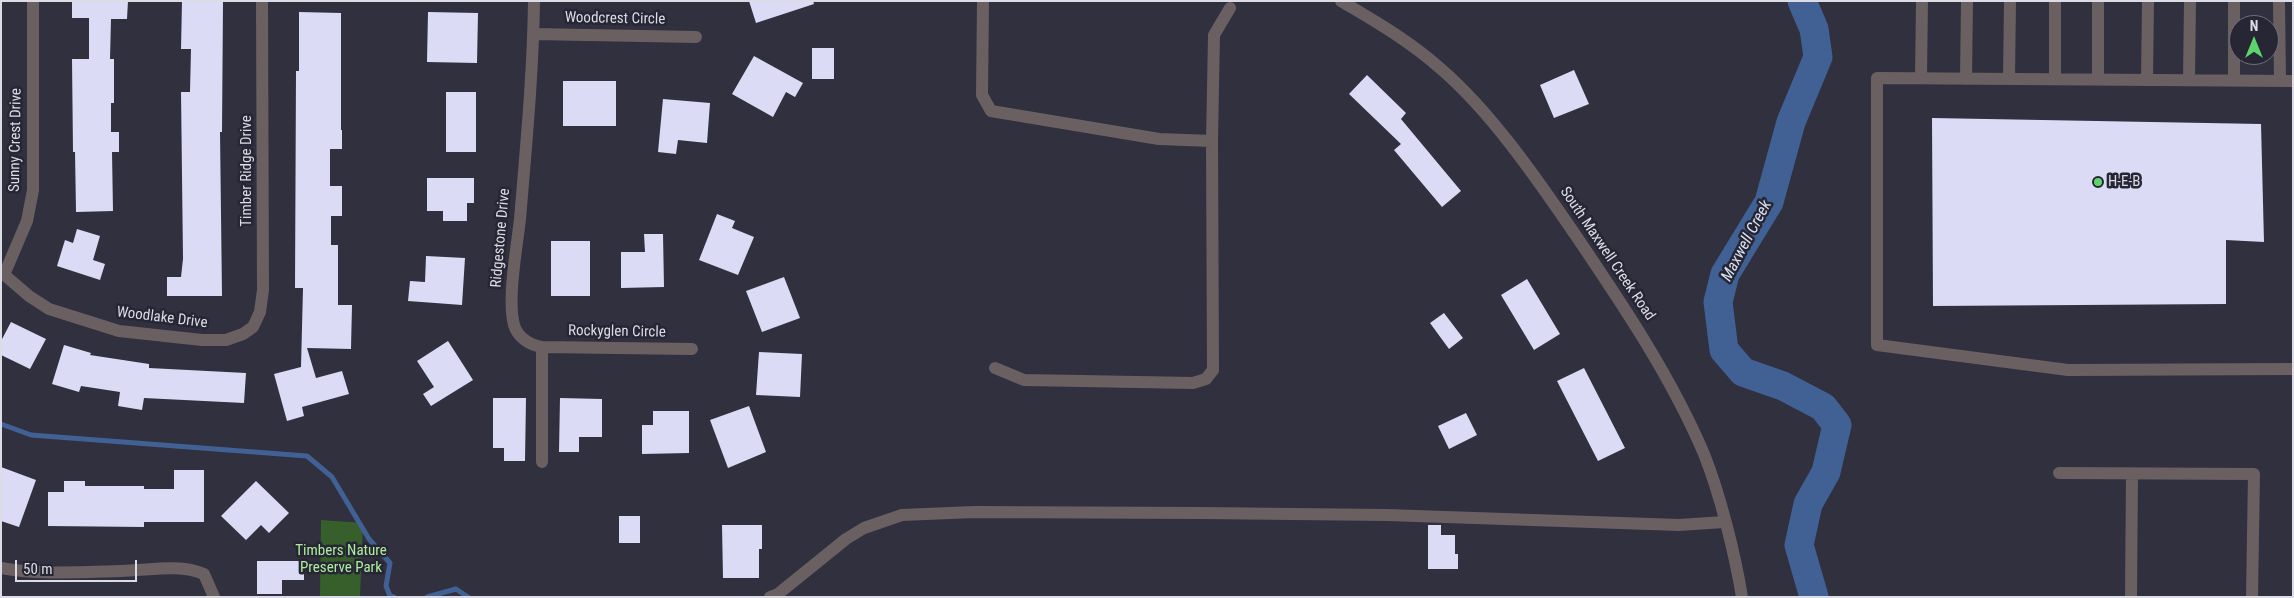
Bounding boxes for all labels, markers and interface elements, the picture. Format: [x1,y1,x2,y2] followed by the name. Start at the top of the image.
[565,9,665,29] street label: Woodcrest Circle
[2229,15,2279,65] north arrow
[2250,18,2258,34] text: N
[6,88,26,192] street label: Sunny Crest Drive
[238,115,256,227] street label: Timber Ridge Drive
[2108,173,2140,191] place label: H-E-B
[2092,176,2104,188] marker: H-E-B
[1556,184,1658,324] street label: South Maxwell Creek Road
[488,188,514,288] street label: Ridgestone Drive
[1718,197,1776,285] water label: Maxwell Creek
[116,304,208,332] street label: Woodlake Drive
[568,322,666,342] street label: Rockyglen Circle
[295,542,387,577] park label: Timbers Nature Preserve Park
[18,550,140,582] scale bar
[23,560,53,578] text: 50 m

